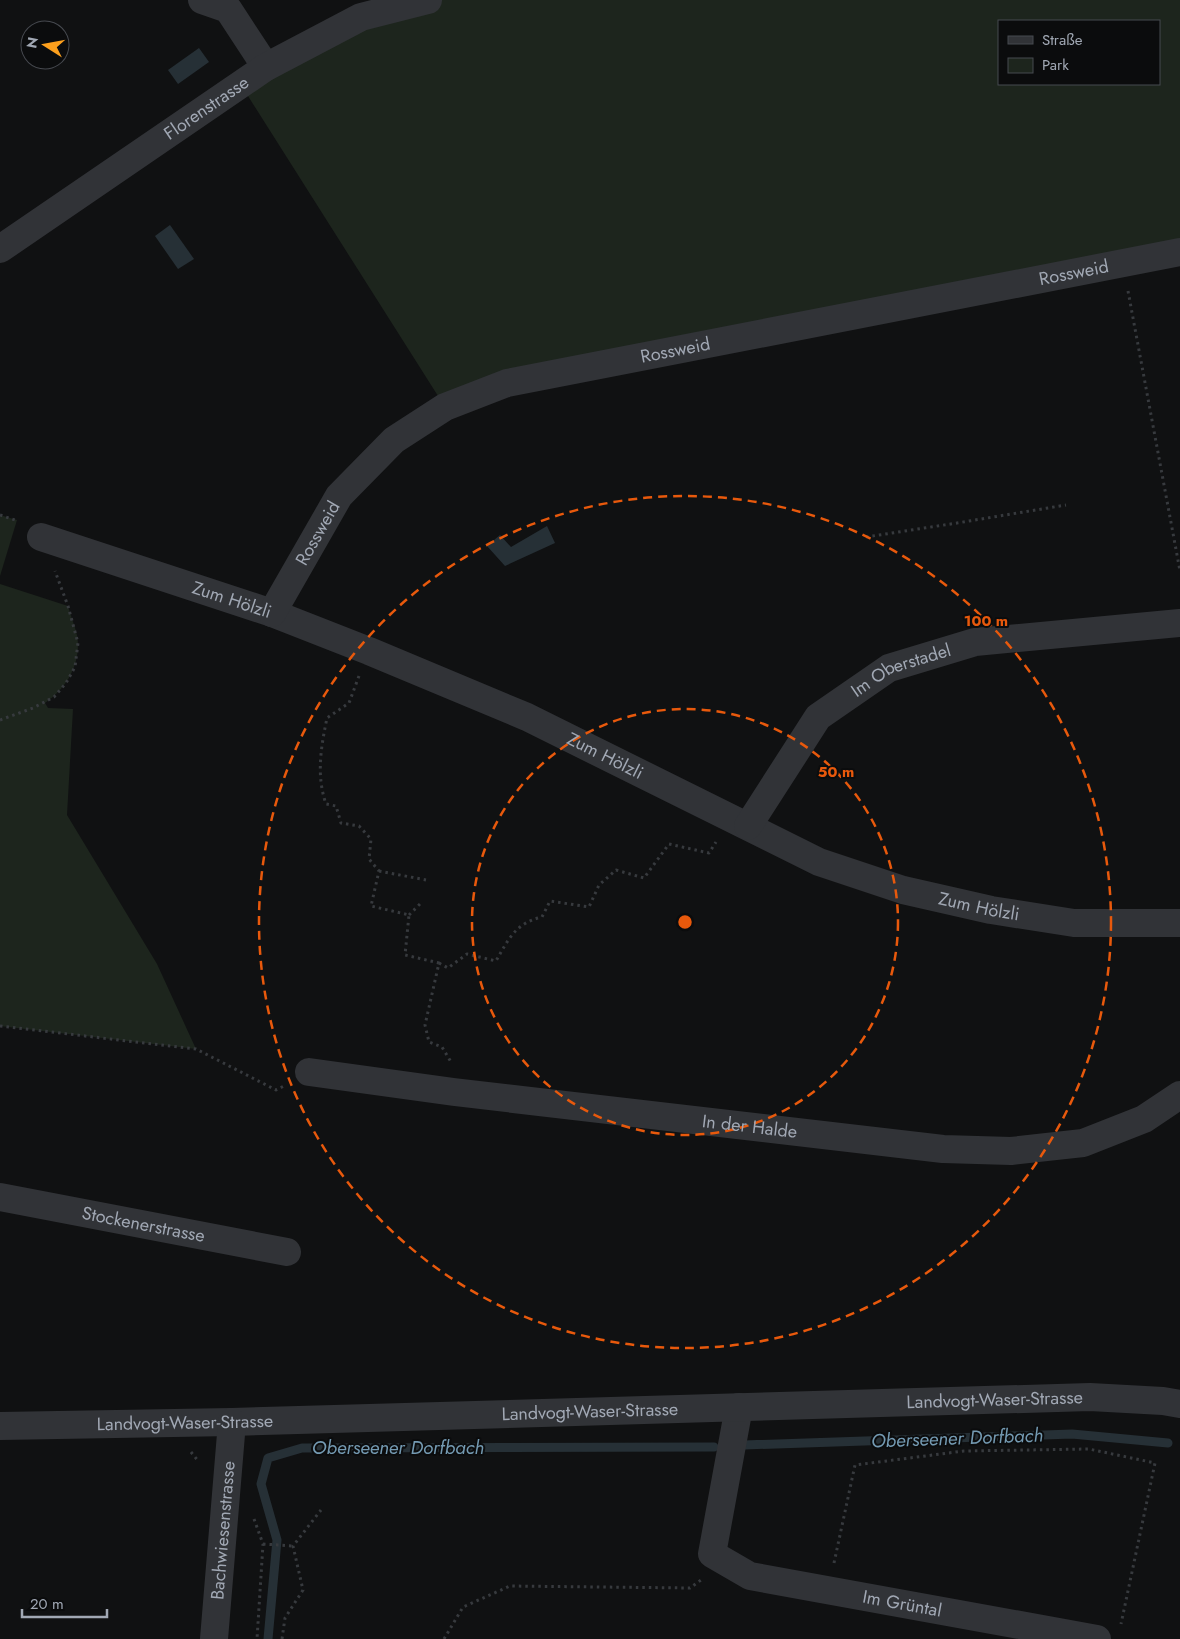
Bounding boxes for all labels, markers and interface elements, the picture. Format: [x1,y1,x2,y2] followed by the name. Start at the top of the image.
[20,20,70,70] north arrow
[998,20,1160,85] legend
[1042,29,1083,51] text: Straße
[21,35,43,50] text: N
[1042,54,1069,76] text: Park
[159,69,254,146] street label: Florenstrasse
[1037,253,1111,292] street label: Rossweid
[638,331,712,370] street label: Rossweid
[289,496,347,570] street label: Rossweid
[189,575,275,625] street label: Zum Hölzli
[964,610,1008,632] text: 100 m
[846,637,954,704] street label: Im Oberstadel
[563,726,648,786] street label: Zum Hölzli
[818,761,854,783] text: 50 m
[936,885,1021,927] street label: Zum Hölzli
[676,913,694,931] centre of rings
[701,1108,799,1145] street label: In der Halde
[80,1200,207,1249] street label: Stockenerstrasse
[906,1384,1083,1415] street label: Landvogt-Waser-Strasse
[501,1396,678,1427] street label: Landvogt-Waser-Strasse
[97,1408,274,1437] street label: Landvogt-Waser-Strasse
[870,1422,1044,1454] water label: Oberseener Dorfbach
[312,1434,484,1461] water label: Oberseener Dorfbach
[204,1460,242,1601] street label: Bachwiesenstrasse
[860,1584,944,1624] street label: Im Grüntal
[22,1586,108,1618] scale bar
[30,1593,64,1615] text: 20 m

